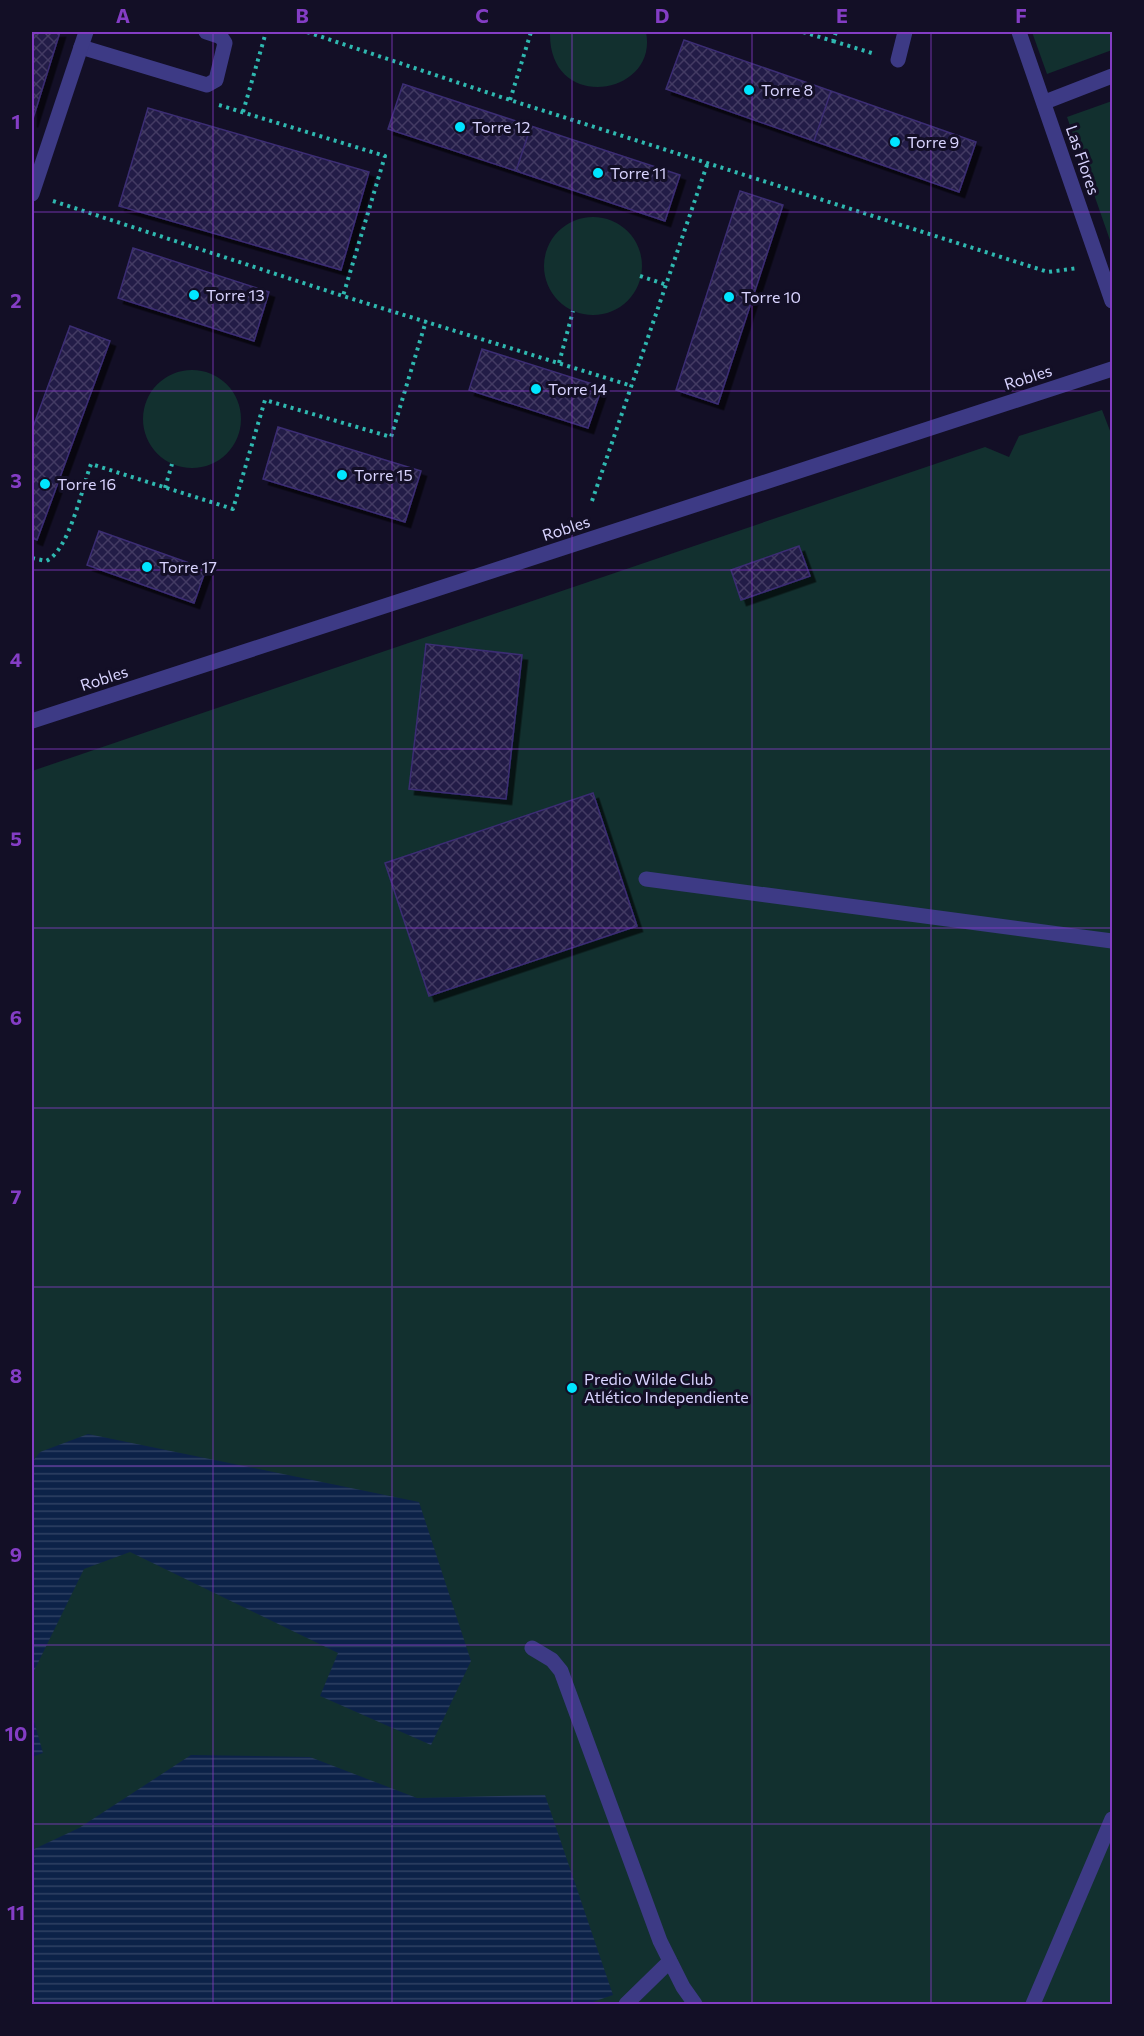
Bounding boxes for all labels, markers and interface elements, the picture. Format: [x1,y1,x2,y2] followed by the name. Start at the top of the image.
[116,3,130,27] text: A
[295,3,309,27] text: B
[475,3,489,27] text: C
[655,3,669,27] text: D
[836,3,848,27] text: E
[1015,3,1027,27] text: F
[761,80,813,99] place label: Torre 8
[742,83,756,97] marker: Torre 8
[11,109,21,133] text: 1
[472,117,530,136] place label: Torre 12
[453,120,467,134] marker: Torre 12
[1063,122,1104,197] street label: Las Flores
[907,132,959,151] place label: Torre 9
[888,135,902,149] marker: Torre 9
[610,163,666,182] place label: Torre 11
[591,166,605,180] marker: Torre 11
[206,285,265,304] place label: Torre 13
[741,287,801,306] place label: Torre 10
[10,288,22,312] text: 2
[187,288,201,302] marker: Torre 13
[722,290,736,304] marker: Torre 10
[1002,360,1054,393] street label: Robles
[548,379,607,398] place label: Torre 14
[529,382,543,396] marker: Torre 14
[354,465,413,484] place label: Torre 15
[10,468,22,492] text: 3
[335,468,349,482] marker: Torre 15
[57,474,116,493] place label: Torre 16
[38,477,52,491] marker: Torre 16
[540,511,592,544] street label: Robles
[159,557,217,576] place label: Torre 17
[140,560,154,574] marker: Torre 17
[10,647,22,671] text: 4
[78,661,130,694] street label: Robles
[10,826,22,850] text: 5
[10,1005,22,1029] text: 6
[11,1184,22,1208] text: 7
[10,1363,22,1387] text: 8
[584,1369,749,1406] place label: Predio Wilde Club Atlético Independiente
[565,1381,579,1395] marker: Predio Wilde Club Atlético Independiente
[10,1542,22,1566] text: 9
[5,1721,27,1745] text: 10
[7,1900,25,1924] text: 11

